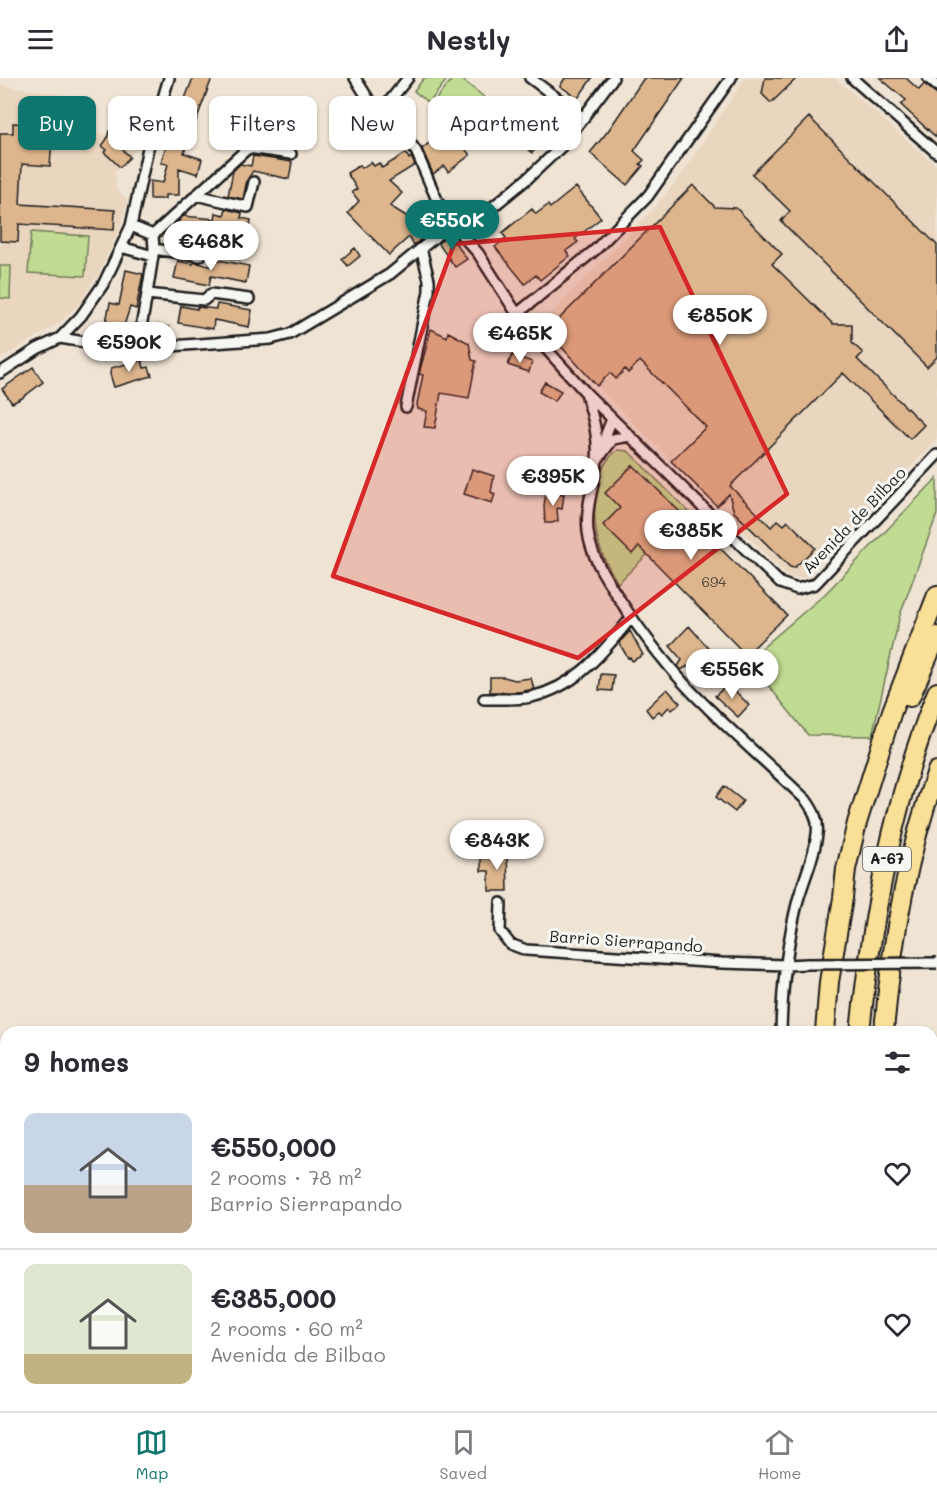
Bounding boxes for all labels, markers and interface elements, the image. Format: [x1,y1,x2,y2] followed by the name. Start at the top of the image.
[426,22,511,57] text: Nestly
[24,23,57,56] icon: menu
[880,23,913,56] icon: share
[18,96,96,150] chip: Buy
[108,96,197,150] chip: Rent
[209,96,317,150] chip: Filters
[329,96,416,150] chip: New
[428,96,581,150] chip: Apartment
[410,200,494,251] pin: €550K
[419,206,485,232] text: €550K
[169,221,253,272] pin: €468K
[178,227,244,253] text: €468K
[678,295,762,346] pin: €850K
[687,301,753,327] text: €850K
[478,313,562,364] pin: €465K
[487,319,553,345] text: €465K
[87,322,171,373] pin: €590K
[96,328,162,354] text: €590K
[511,456,595,507] pin: €395K
[520,462,586,488] text: €395K
[797,462,910,577] street label: Avenida de Bilbao
[649,510,733,561] pin: €385K
[658,516,724,542] text: €385K
[702,572,727,591] house number: 694
[690,649,774,700] pin: €556K
[700,655,764,681] text: €556K
[455,820,539,871] pin: €843K
[464,826,530,852] text: €843K
[863,847,911,871] road number: A-67
[549,925,703,956] street label: Barrio Sierrapando
[24,1045,129,1079] text: 9 homes
[881,1046,914,1079] icon: filters
[210,1130,336,1164] text: €550,000
[72,1137,144,1209] icon: home
[881,1157,914,1190] icon: heart
[210,1164,362,1190] text: 2 rooms · 78 m²
[210,1190,402,1216] text: Barrio Sierrapando
[210,1281,336,1315] text: €385,000
[72,1288,144,1360] icon: home
[881,1308,914,1341] icon: heart
[210,1315,363,1341] text: 2 rooms · 60 m²
[210,1341,386,1367] text: Avenida de Bilbao
[135,1426,168,1483] tab: Map
[439,1426,487,1483] tab: Saved
[758,1426,801,1483] tab: Home

